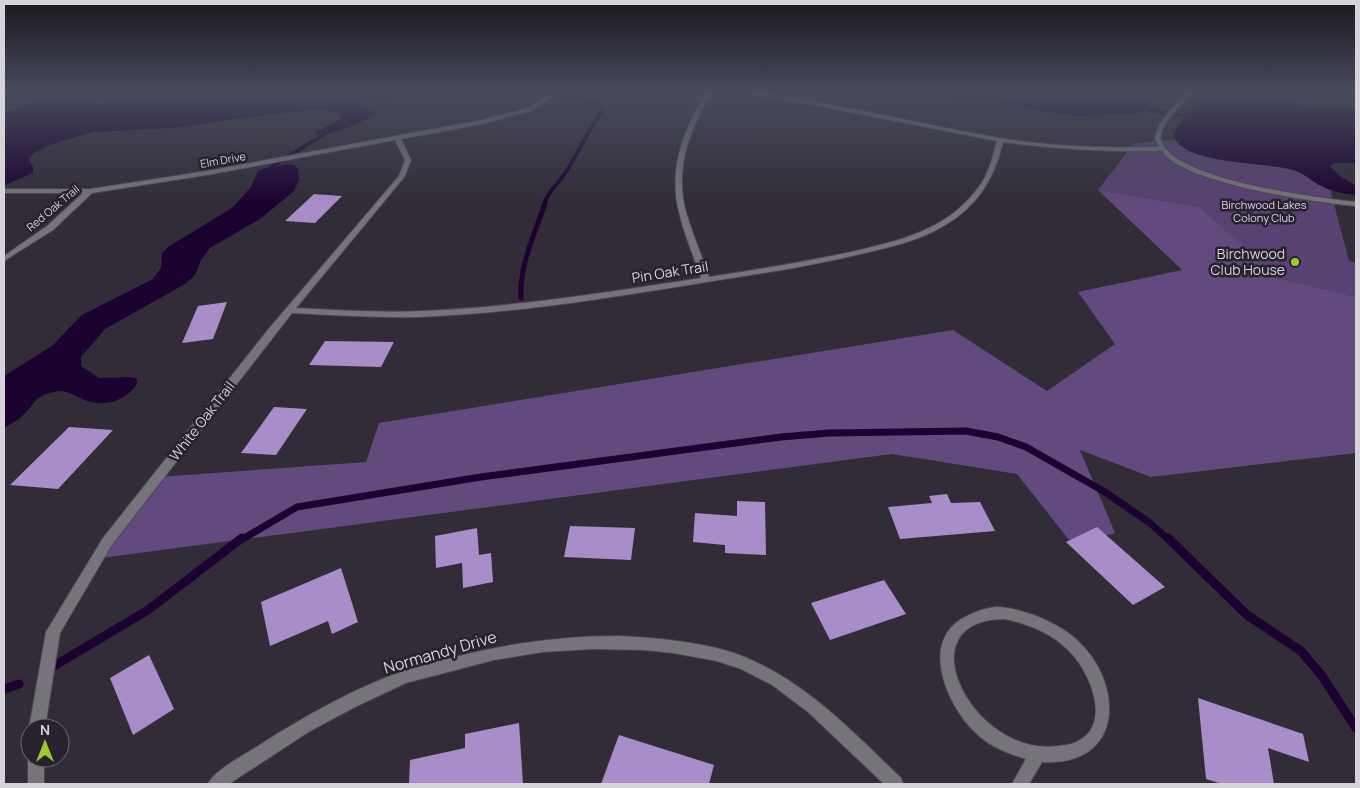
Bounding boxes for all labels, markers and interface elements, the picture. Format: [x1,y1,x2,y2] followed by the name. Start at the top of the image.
[199,148,247,171] street label: Elm Drive
[23,181,82,234] street label: Red Oak Trail
[1221,197,1307,225] park label: Birchwood Lakes Colony Club
[1211,244,1285,279] place label: Birchwood Club House
[630,256,710,287] street label: Pin Oak Trail
[1289,256,1301,268] marker: Birchwood Club House
[165,377,238,464] street label: White Oak Trail
[381,625,499,679] street label: Normandy Drive
[20,718,70,768] north arrow
[40,720,50,739] text: N

